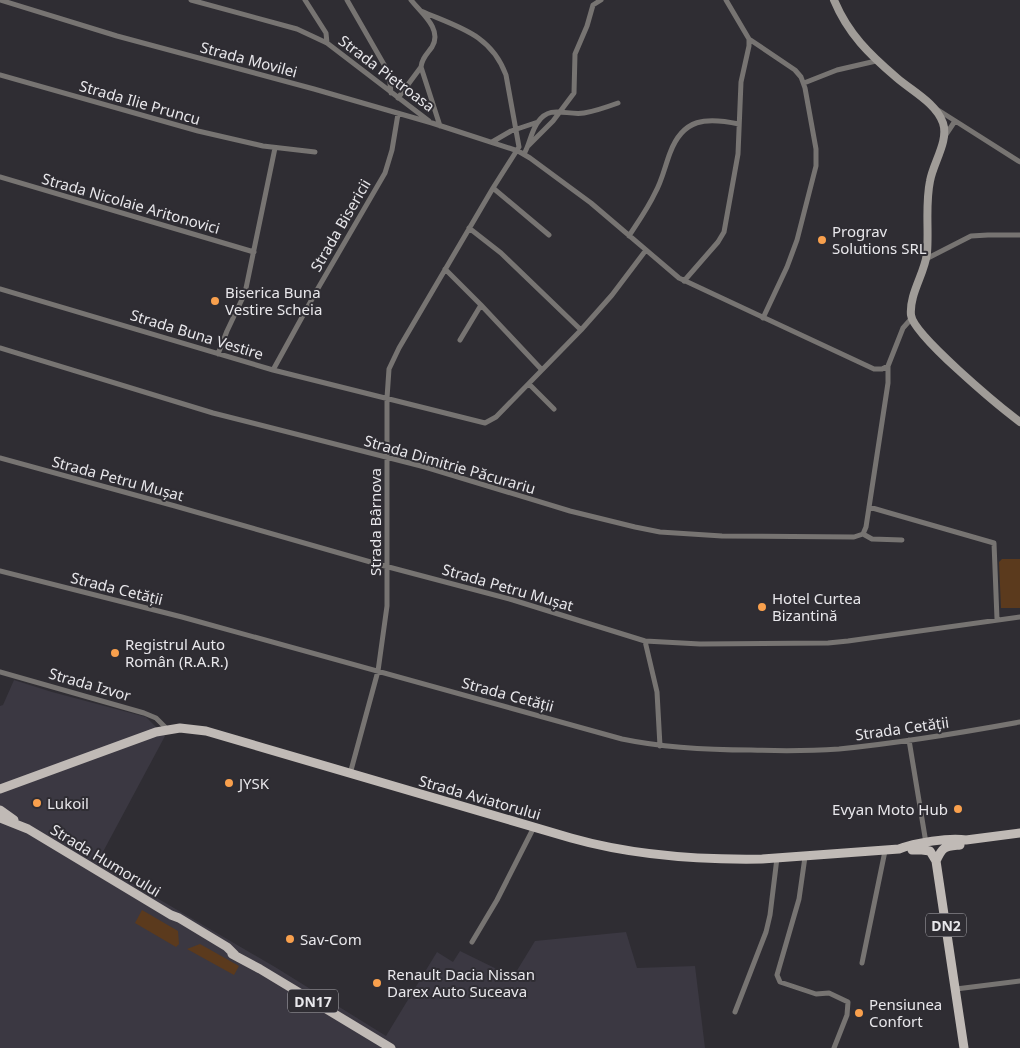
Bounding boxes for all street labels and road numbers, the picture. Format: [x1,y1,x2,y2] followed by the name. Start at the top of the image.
[335,30,439,116] street label: Strada Pietroasa
[198,36,300,82] street label: Strada Movilei
[77,75,203,129] street label: Strada Ilie Pruncu
[40,168,222,238] street label: Strada Nicolaie Aritonovici
[305,175,375,275] street label: Strada Bisericii
[128,304,266,364] street label: Strada Buna Vestire
[362,430,538,498] street label: Strada Dimitrie Păcurariu
[50,451,187,505] street label: Strada Petru Mușat
[365,468,385,576] street label: Strada Bârnova
[440,559,577,615] street label: Strada Petru Mușat
[69,567,165,609] street label: Strada Cetății
[47,663,133,705] street label: Strada Izvor
[460,672,556,716] street label: Strada Cetății
[854,712,950,744] street label: Strada Cetății
[417,770,543,824] street label: Strada Aviatorului
[47,819,165,901] street label: Strada Humorului
[926,914,966,936] road number: DN2
[288,989,338,1012] road number: DN17

